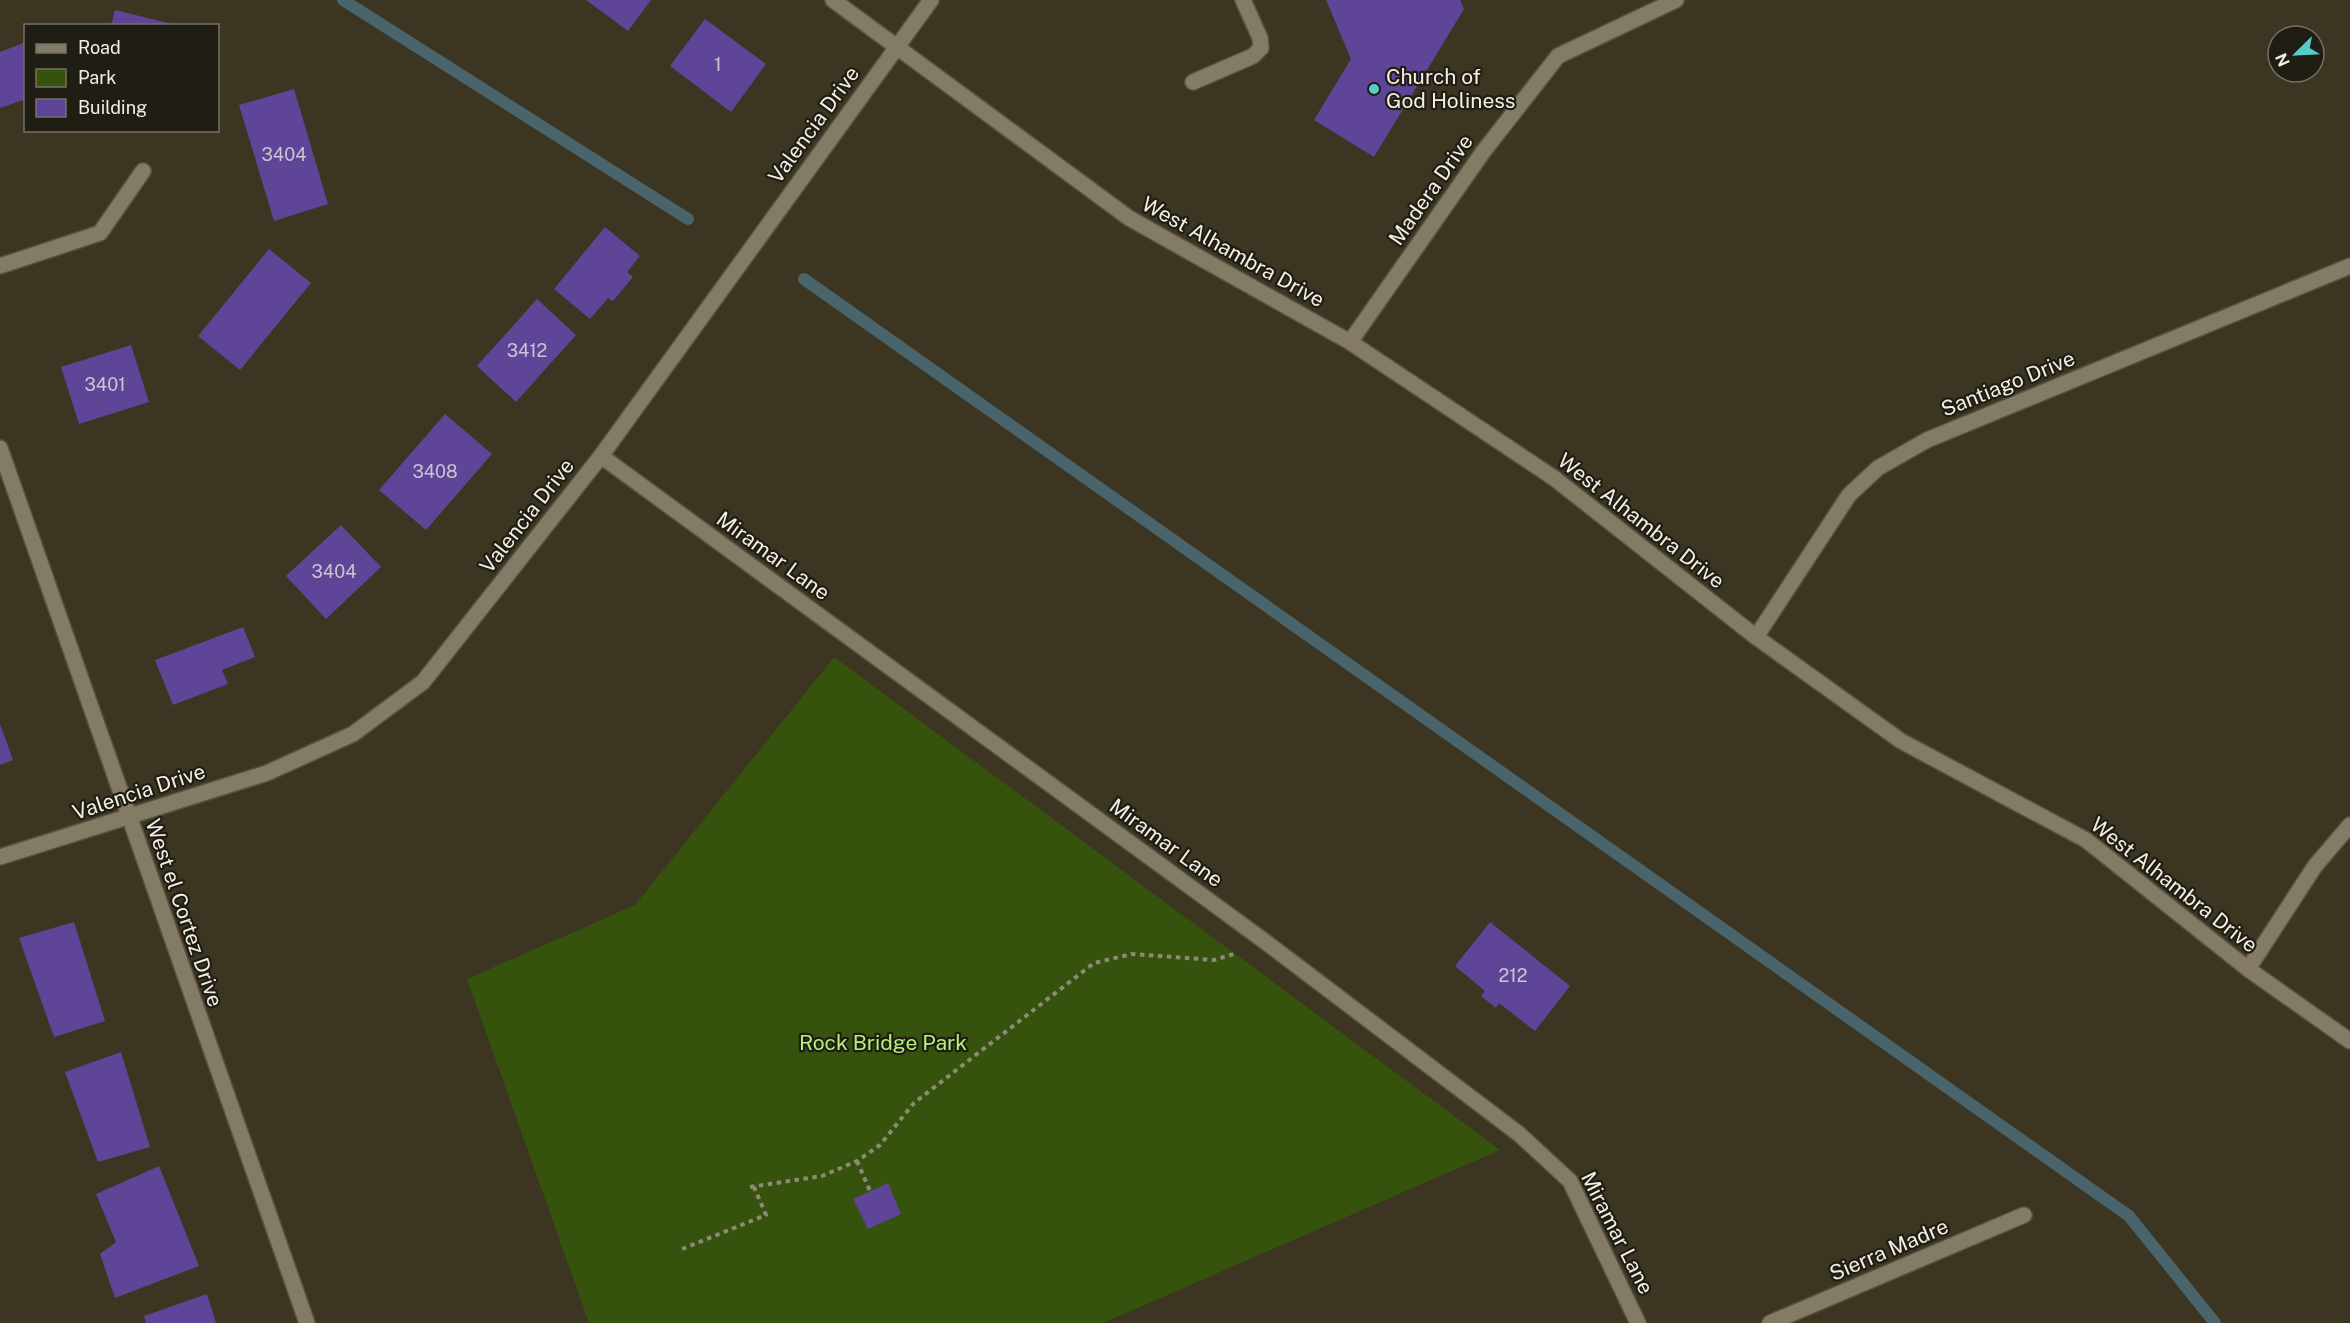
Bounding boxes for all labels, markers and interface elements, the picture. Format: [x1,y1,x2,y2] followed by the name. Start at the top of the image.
[24,24,219,132] legend
[2266,24,2326,84] north arrow
[78,37,121,58] text: Road
[2272,50,2294,69] text: N
[714,54,722,75] house number: 1
[763,61,864,188] street label: Valencia Drive
[1386,64,1515,113] place label: Church of God Holiness
[78,67,116,88] text: Park
[1367,82,1381,96] marker: Church of God Holiness
[78,97,147,118] text: Building
[1383,130,1478,250] street label: Madera Drive
[262,144,306,165] house number: 3404
[1138,191,1329,312] street label: West Alhambra Drive
[507,340,547,361] house number: 3412
[1937,345,2078,422] street label: Santiago Drive
[85,374,125,395] house number: 3401
[1553,448,1730,594] street label: West Alhambra Drive
[474,454,579,578] street label: Valencia Drive
[412,461,458,482] house number: 3408
[712,506,835,605] street label: Miramar Lane
[312,561,356,582] house number: 3404
[69,758,208,825] street label: Valencia Drive
[1105,793,1228,892] street label: Miramar Lane
[2086,812,2263,958] street label: West Alhambra Drive
[141,816,228,1010] street label: West el Cortez Drive
[1499,965,1527,986] house number: 212
[799,1030,967,1055] park label: Rock Bridge Park
[1576,1167,1659,1298] street label: Miramar Lane
[1826,1213,1952,1286] street label: Sierra Madre

